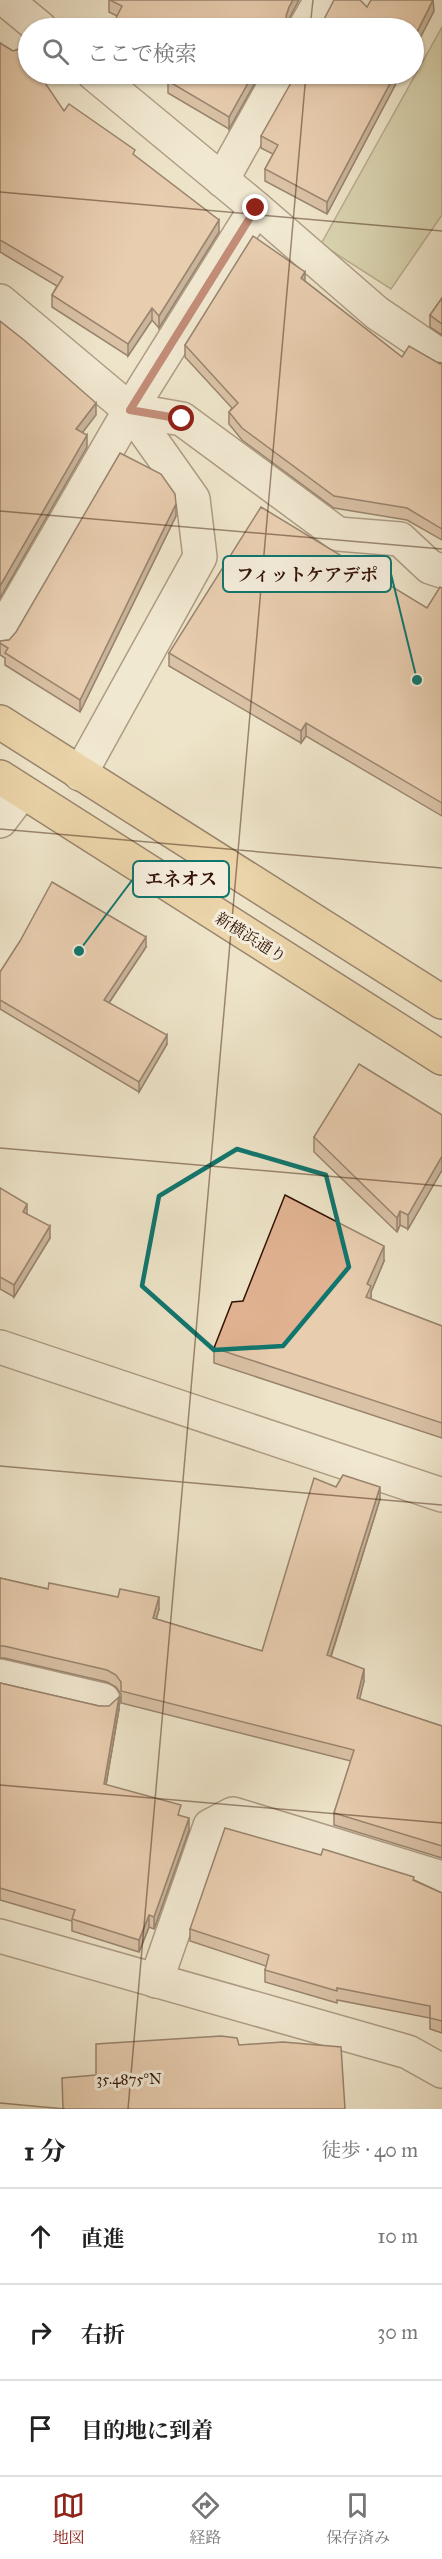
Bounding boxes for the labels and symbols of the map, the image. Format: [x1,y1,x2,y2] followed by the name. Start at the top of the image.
[242,194,268,220] route end
[168,405,194,431] route start
[223,556,391,592] callout: フィットケアデポ
[236,564,378,586] text: フィットケアデポ
[133,861,229,897] callout: エネオス
[145,868,217,890] text: エネオス
[212,908,290,967] street label: 新横浜通り
[96,2070,162,2088] text: 35.4875°N

